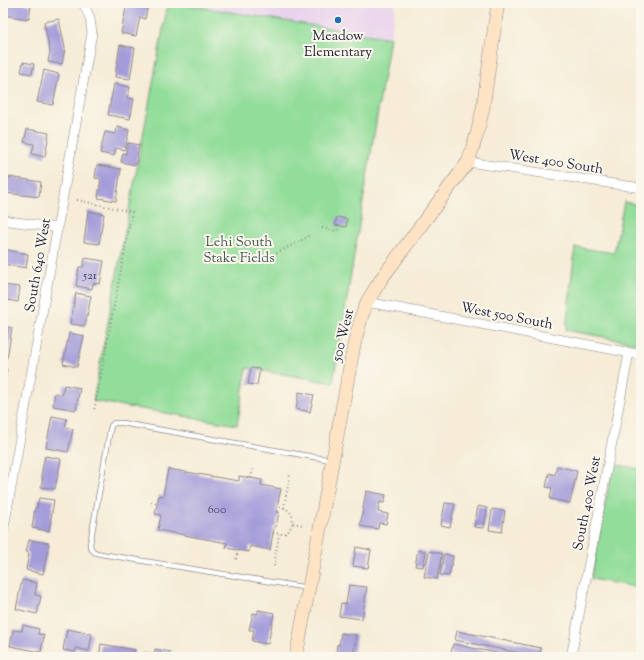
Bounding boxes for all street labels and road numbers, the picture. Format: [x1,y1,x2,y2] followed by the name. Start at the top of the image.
[507,146,605,180] street label: West 400 South
[21,217,57,314] street label: South 640 West
[459,298,554,336] street label: West 500 South
[328,307,360,365] street label: 500 West
[569,454,607,552] street label: South 400 West

